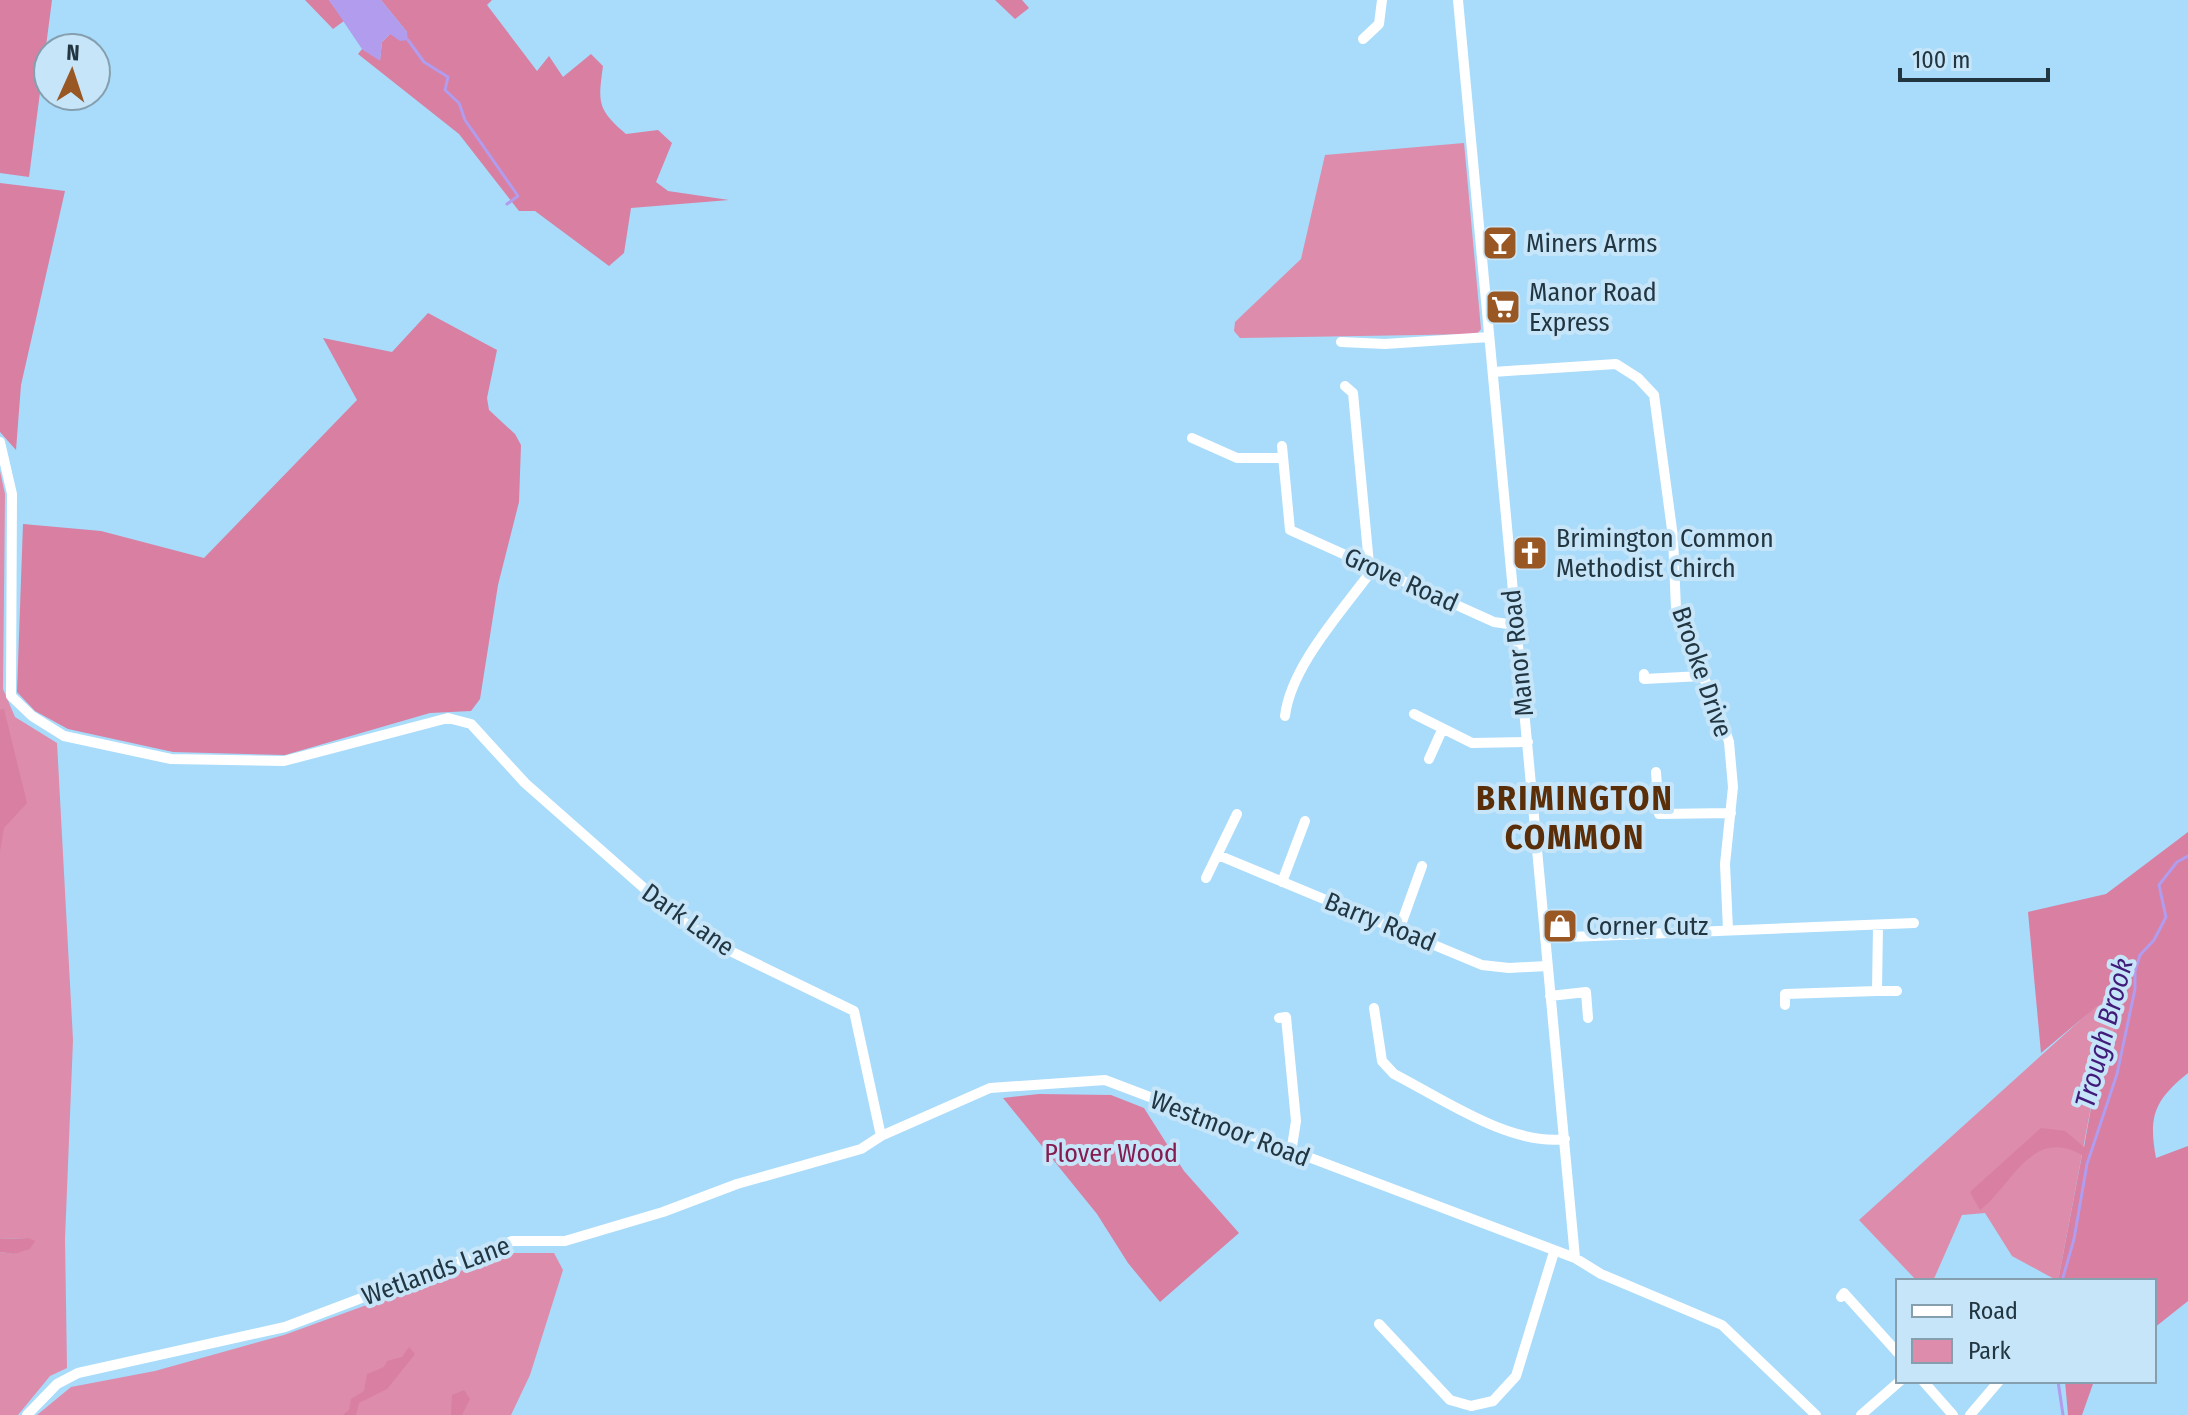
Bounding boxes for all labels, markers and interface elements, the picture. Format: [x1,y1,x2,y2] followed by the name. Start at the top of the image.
[32,32,112,112] north arrow
[1900,32,2048,82] scale bar
[66,39,80,66] text: N
[1912,46,1970,74] text: 100 m
[1481,224,1519,262] bar icon: Miners Arms
[1526,228,1657,259] place label: Miners Arms
[1529,277,1657,338] place label: Manor Road Express
[1484,288,1522,326] supermarket icon: Manor Road Express
[1556,523,1774,584] place label: Brimington Common Methodist Chirch
[1511,534,1549,572] church icon: Brimington Common Methodist Chirch
[1339,541,1463,619] street label: Grove Road
[1496,588,1540,718] street label: Manor Road
[1665,603,1739,741] street label: Brooke Drive
[1476,778,1674,858] district label: BRIMINGTON COMMON
[636,877,740,963] street label: Dark Lane
[1320,886,1440,958] street label: Barry Road
[1541,907,1579,945] shop icon: Corner Cutz
[1586,911,1708,942] place label: Corner Cutz
[2068,955,2140,1111] water label: Trough Brook
[1146,1084,1314,1174] street label: Westmoor Road
[1044,1138,1178,1169] park label: Plover Wood
[358,1230,514,1312] street label: Wetlands Lane
[1896,1279,2156,1383] legend
[1968,1297,2018,1325] text: Road
[1968,1337,2011,1365] text: Park

